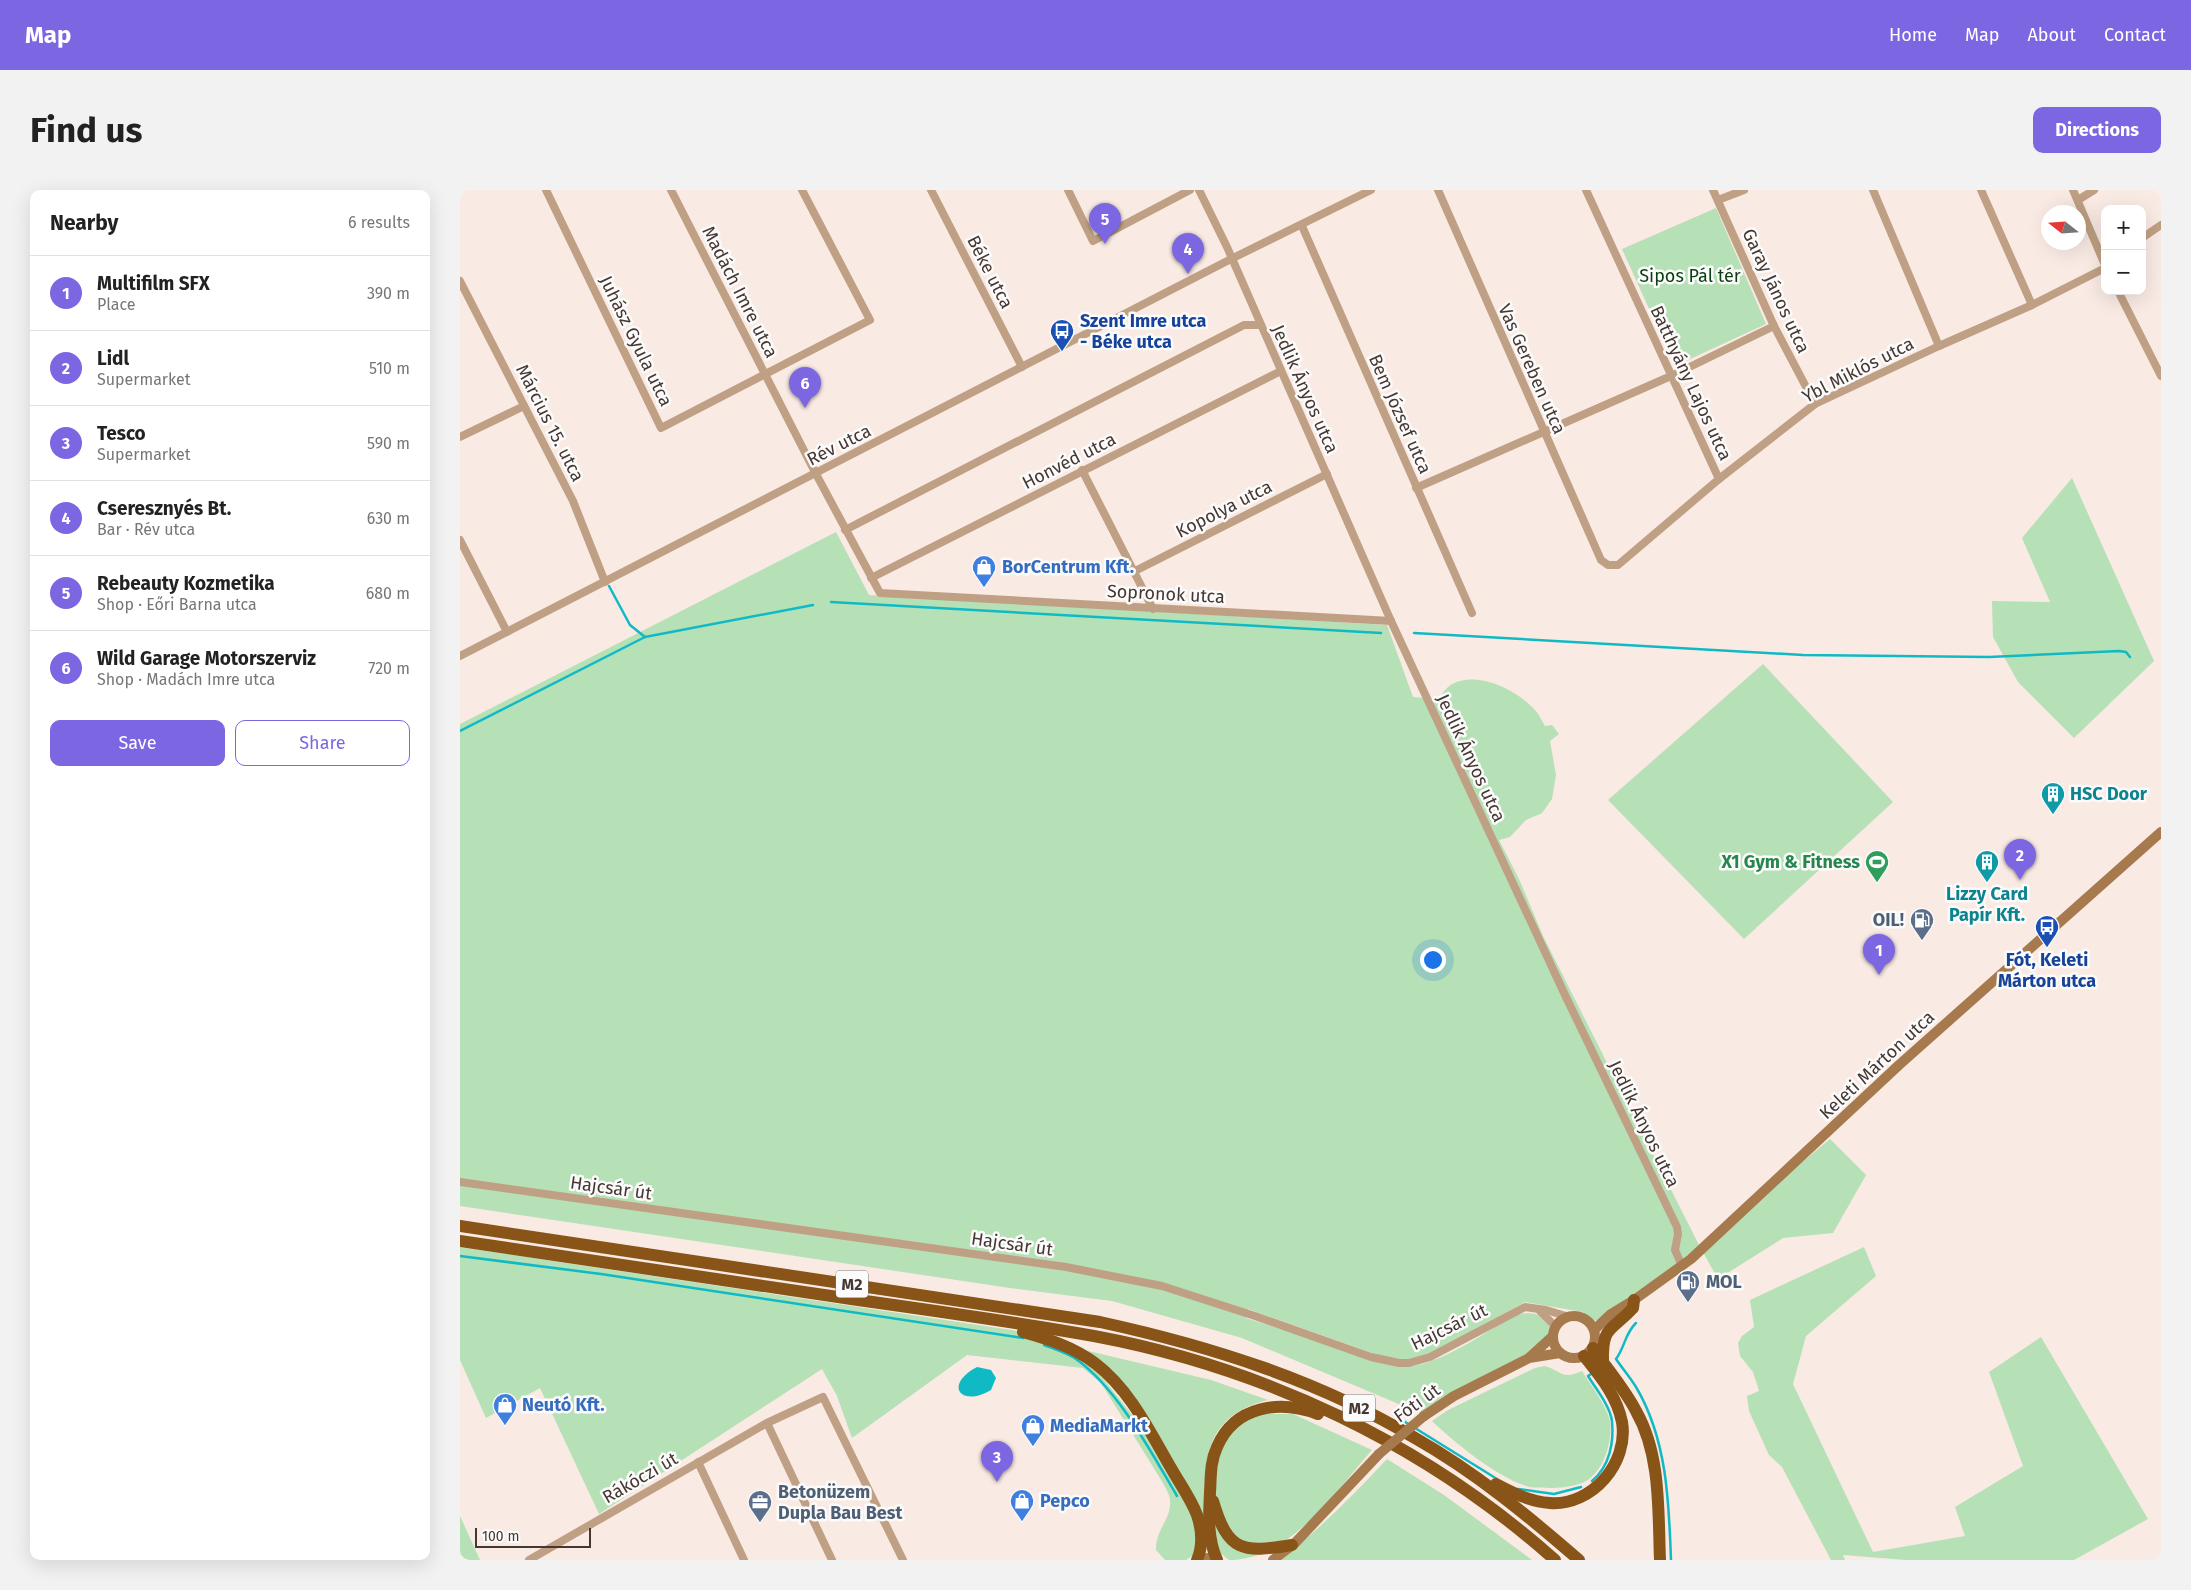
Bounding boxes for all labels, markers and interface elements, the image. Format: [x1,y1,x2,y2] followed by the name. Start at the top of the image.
[25,21,71,49] text: Map
[1889,24,1937,46] text: Home
[1965,24,1999,46] text: Map
[2027,24,2076,46] text: About
[2104,24,2166,46] text: Contact
[2033,107,2161,153] button: Directions
[30,109,142,151] text: Find us
[1089,203,1121,244] pin: 5
[2041,205,2086,250] north arrow
[2101,205,2146,295] map controls
[2101,205,2146,250] button: +
[50,210,118,236] text: Nearby
[348,213,410,232] text: 6 results
[697,222,783,362] street label: Madách Imre utca
[1737,225,1815,357] street label: Garay János utca
[962,232,1018,312] street label: Béke utca
[1172,233,1204,274] pin: 4
[2101,250,2146,295] button: −
[1639,265,1741,287] park label: Sipos Pál tér
[97,272,210,295] text: Multifilm SFX
[595,272,677,410] street label: Juhász Gyula utca
[62,284,70,303] text: 1
[367,284,410,303] text: 390 m
[97,295,136,314] text: Place
[1493,300,1571,438] street label: Vas Gereben utca
[1645,302,1737,464] street label: Batthyány Lajos utca
[1080,310,1206,353] place label: Szent Imre utca - Béke utca
[1049,318,1075,352] bus stop icon: Szent Imre utca - Béke utca
[1267,321,1344,457] street label: Jedlik Ányos utca
[1798,332,1918,408] street label: Ybl Miklós utca
[97,347,129,370] text: Lidl
[1364,351,1436,477] street label: Bem József utca
[62,359,70,378] text: 2
[369,359,410,378] text: 510 m
[511,361,589,485] street label: Március 15. utca
[789,367,821,408] pin: 6
[97,370,191,389] text: Supermarket
[803,420,875,470] street label: Rév utca
[97,422,146,445] text: Tesco
[1018,428,1120,494] street label: Honvéd utca
[62,434,70,453] text: 3
[367,434,410,453] text: 590 m
[97,445,191,464] text: Supermarket
[1172,475,1276,543] street label: Kopolya utca
[97,497,231,520] text: Cseresznyés Bt.
[61,509,71,528] text: 4
[367,509,410,528] text: 630 m
[97,520,195,539] text: Bar · Rév utca
[971,554,997,588] shop icon: BorCentrum Kft.
[1002,556,1134,578] place label: BorCentrum Kft.
[97,572,275,595] text: Rebeauty Kozmetika
[1107,580,1225,608] street label: Sopronok utca
[62,584,70,603] text: 5
[366,584,410,603] text: 680 m
[97,595,257,614] text: Shop · Eőri Barna utca
[97,647,316,670] text: Wild Garage Motorszerviz
[61,659,71,678] text: 6
[368,659,410,678] text: 720 m
[97,670,275,689] text: Shop · Madách Imre utca
[1432,690,1511,825] street label: Jedlik Ányos utca
[50,720,225,766] button: Save
[235,720,410,766] button: Share
[2040,781,2066,815] building icon: HSC Door
[2070,783,2148,805] place label: HSC Door
[2004,839,2036,880] pin: 2
[1864,849,1890,883] sports icon: X1 Gym & Fitness
[1974,849,2000,883] building icon: Lizzy Card Papír Kft.
[1721,851,1860,873] place label: X1 Gym & Fitness
[1946,883,2028,926] place label: Lizzy Card Papír Kft.
[1909,907,1935,941] fuel station icon: OIL!
[1873,909,1904,931] place label: OIL!
[2034,914,2060,948] bus stop icon: Fót, Keleti Márton utca
[1863,934,1895,975] pin: 1
[1420,947,1446,973] your location
[1998,949,2096,992] place label: Fót, Keleti Márton utca
[1815,1006,1939,1124] street label: Keleti Márton utca
[1604,1056,1685,1191] street label: Jedlik Ányos utca
[569,1171,654,1205] street label: Hajcsár út
[970,1227,1055,1261] street label: Hajcsár út
[1675,1269,1701,1303] fuel station icon: MOL
[836,1270,868,1298] road number: M2
[1706,1271,1742,1293] place label: MOL
[1407,1299,1491,1355] street label: Hajcsár út
[1389,1379,1445,1427] street label: Fóti út
[492,1392,518,1426] shop icon: Neutó Kft.
[522,1394,604,1416] place label: Neutó Kft.
[1343,1394,1375,1422] road number: M2
[1020,1413,1046,1447] shop icon: MediaMarkt
[1050,1415,1149,1437] place label: MediaMarkt
[981,1441,1013,1482] pin: 3
[598,1447,682,1508] street label: Rákóczi út
[778,1481,903,1524] place label: Betonüzem Dupla Bau Best
[1009,1488,1035,1522] shop icon: Pepco
[747,1489,773,1523] office icon: Betonüzem Dupla Bau Best
[1040,1490,1090,1512] place label: Pepco
[475,1525,591,1548] scale bar
[482,1528,519,1545] text: 100 m

